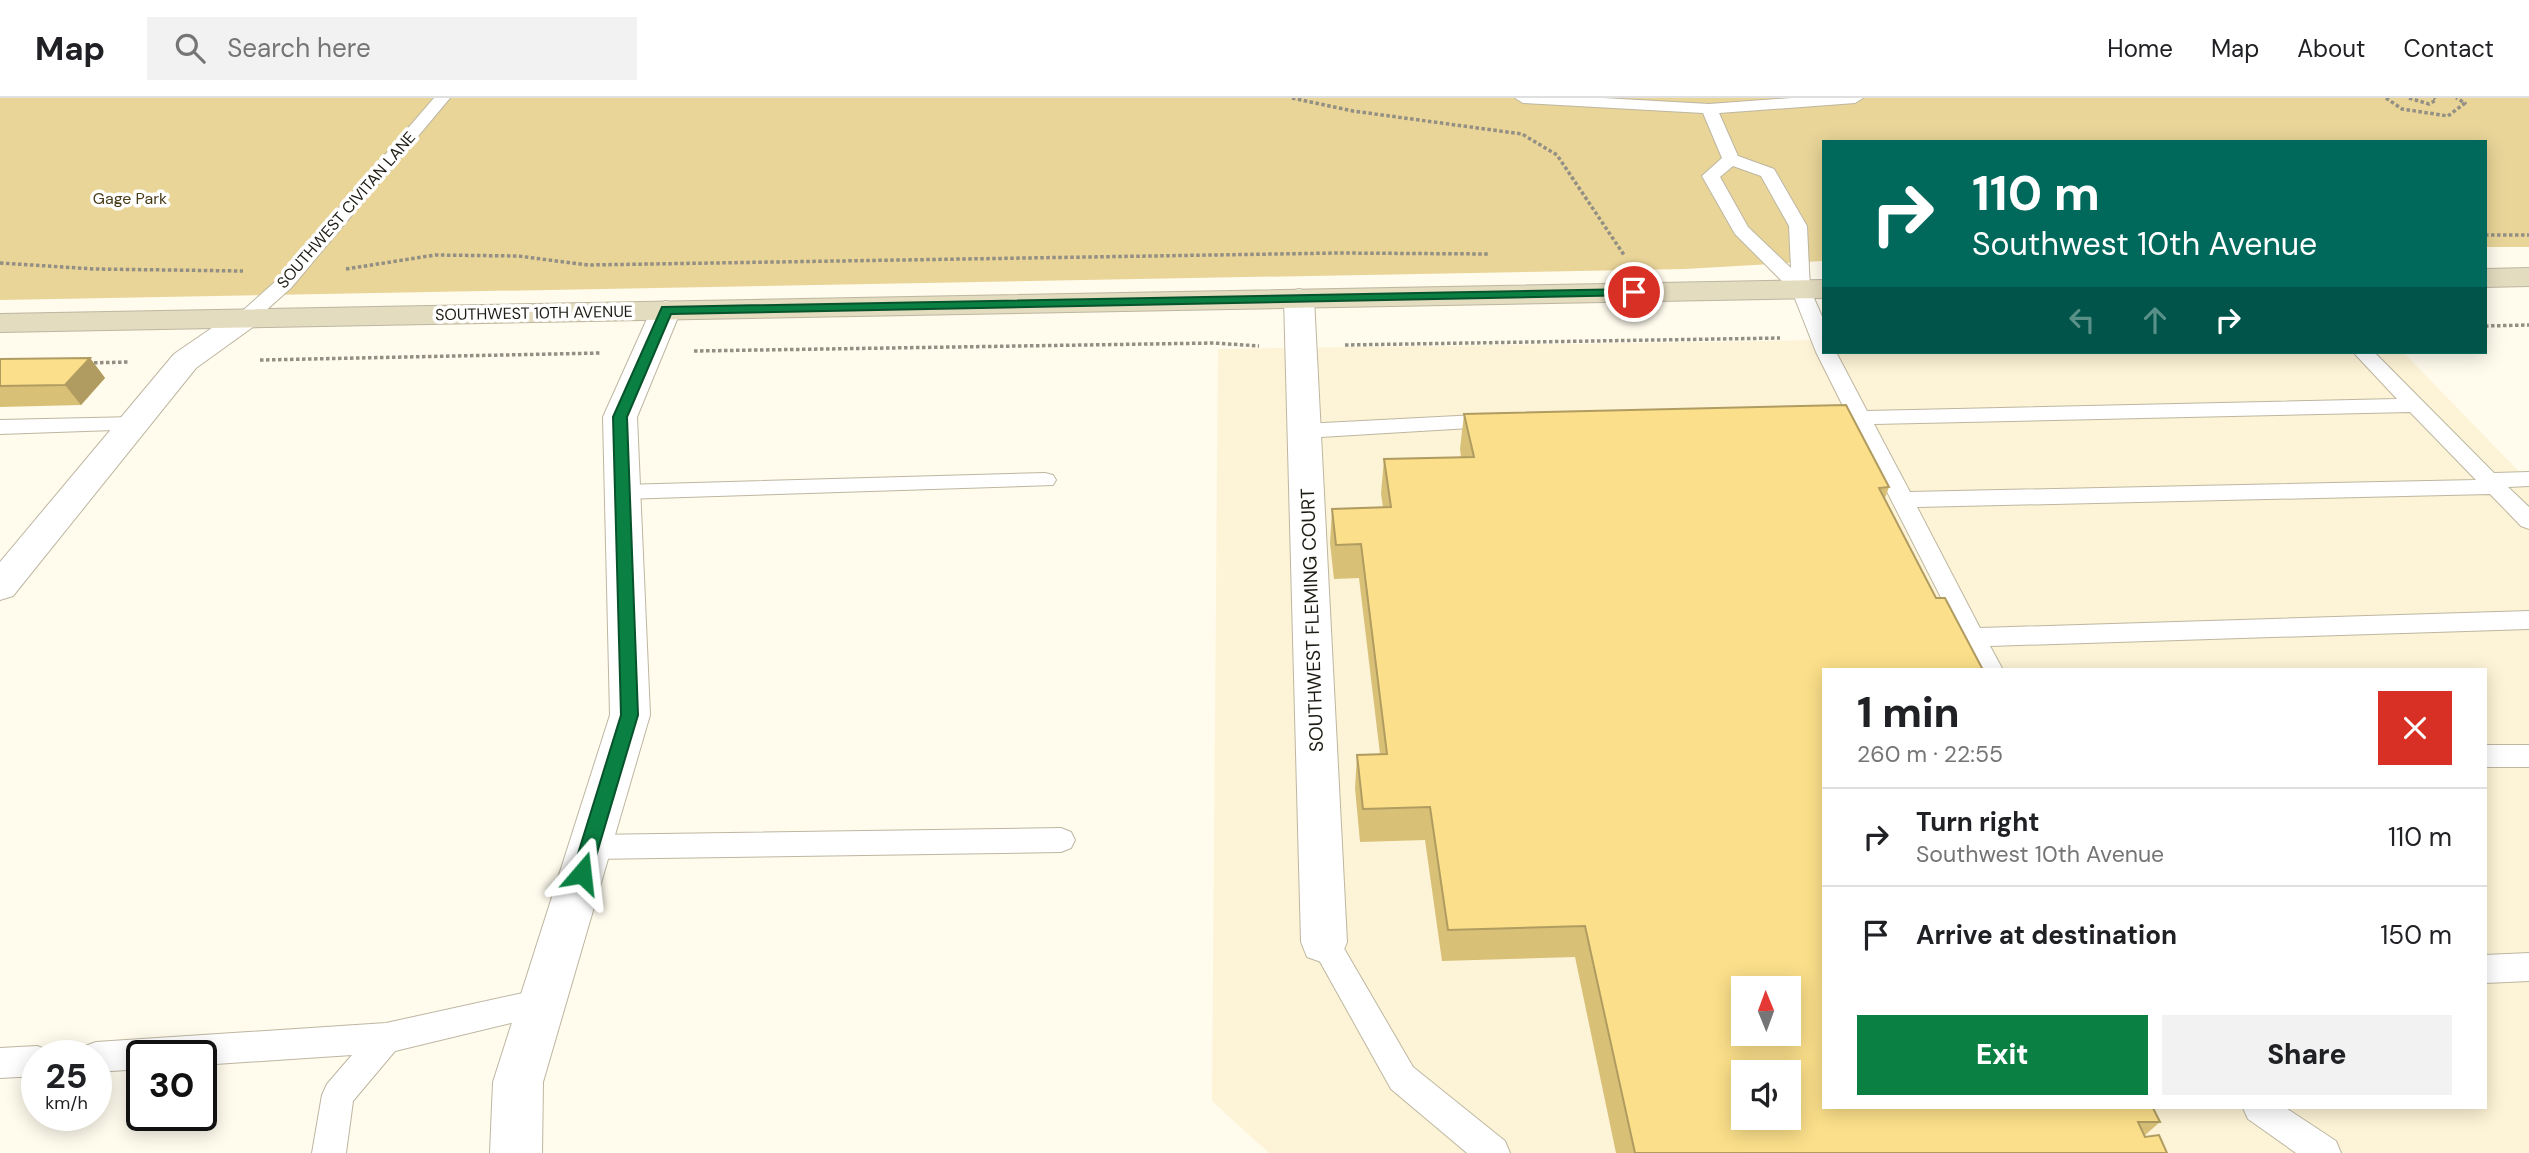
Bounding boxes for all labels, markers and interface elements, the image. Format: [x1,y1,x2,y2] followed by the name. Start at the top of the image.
[147,17,637,80] search box
[35,27,105,70] text: Map
[171,29,209,67] icon: search
[227,31,371,65] text: Search here
[2107,33,2173,64] text: Home
[2211,33,2259,64] text: Map
[2297,33,2366,64] text: About
[2404,33,2494,64] text: Contact
[272,127,420,293] street label: SOUTHWEST CIVITAN LANE
[1972,161,2100,225] text: 110 m
[1857,168,1948,259] icon: right
[93,188,167,209] park label: Gage Park
[1972,223,2317,265] text: Southwest 10th Avenue
[1604,262,1664,322] pin
[1615,273,1653,311] icon: arrive
[435,301,633,325] street label: SOUTHWEST 10TH AVENUE
[2063,301,2101,339] icon: left
[2136,301,2174,339] icon: ahead
[2209,301,2247,339] icon: right
[1295,487,1329,752] street label: SOUTHWEST FLEMING COURT
[1857,685,1960,740] text: 1 min
[2378,691,2452,765] button: close
[1857,739,2003,769] text: 260 m · 22:55
[1916,805,2040,839] text: Turn right
[1857,818,1895,856] icon: right
[2388,820,2452,854] text: 110 m
[545,836,619,910] position arrow
[1916,839,2164,869] text: Southwest 10th Avenue
[1857,916,1895,954] icon: arrive
[1916,918,2177,952] text: Arrive at destination
[2380,918,2452,952] text: 150 m
[1731,976,1801,1046] north arrow
[1731,976,1801,1130] map controls
[1857,1015,2148,1095] button: Exit
[2162,1015,2452,1095] button: Share
[126,1040,217,1131] speed limit sign: 30
[46,1053,87,1099] text: 25
[1731,1060,1801,1130] button: sound
[45,1091,88,1115] text: km/h

